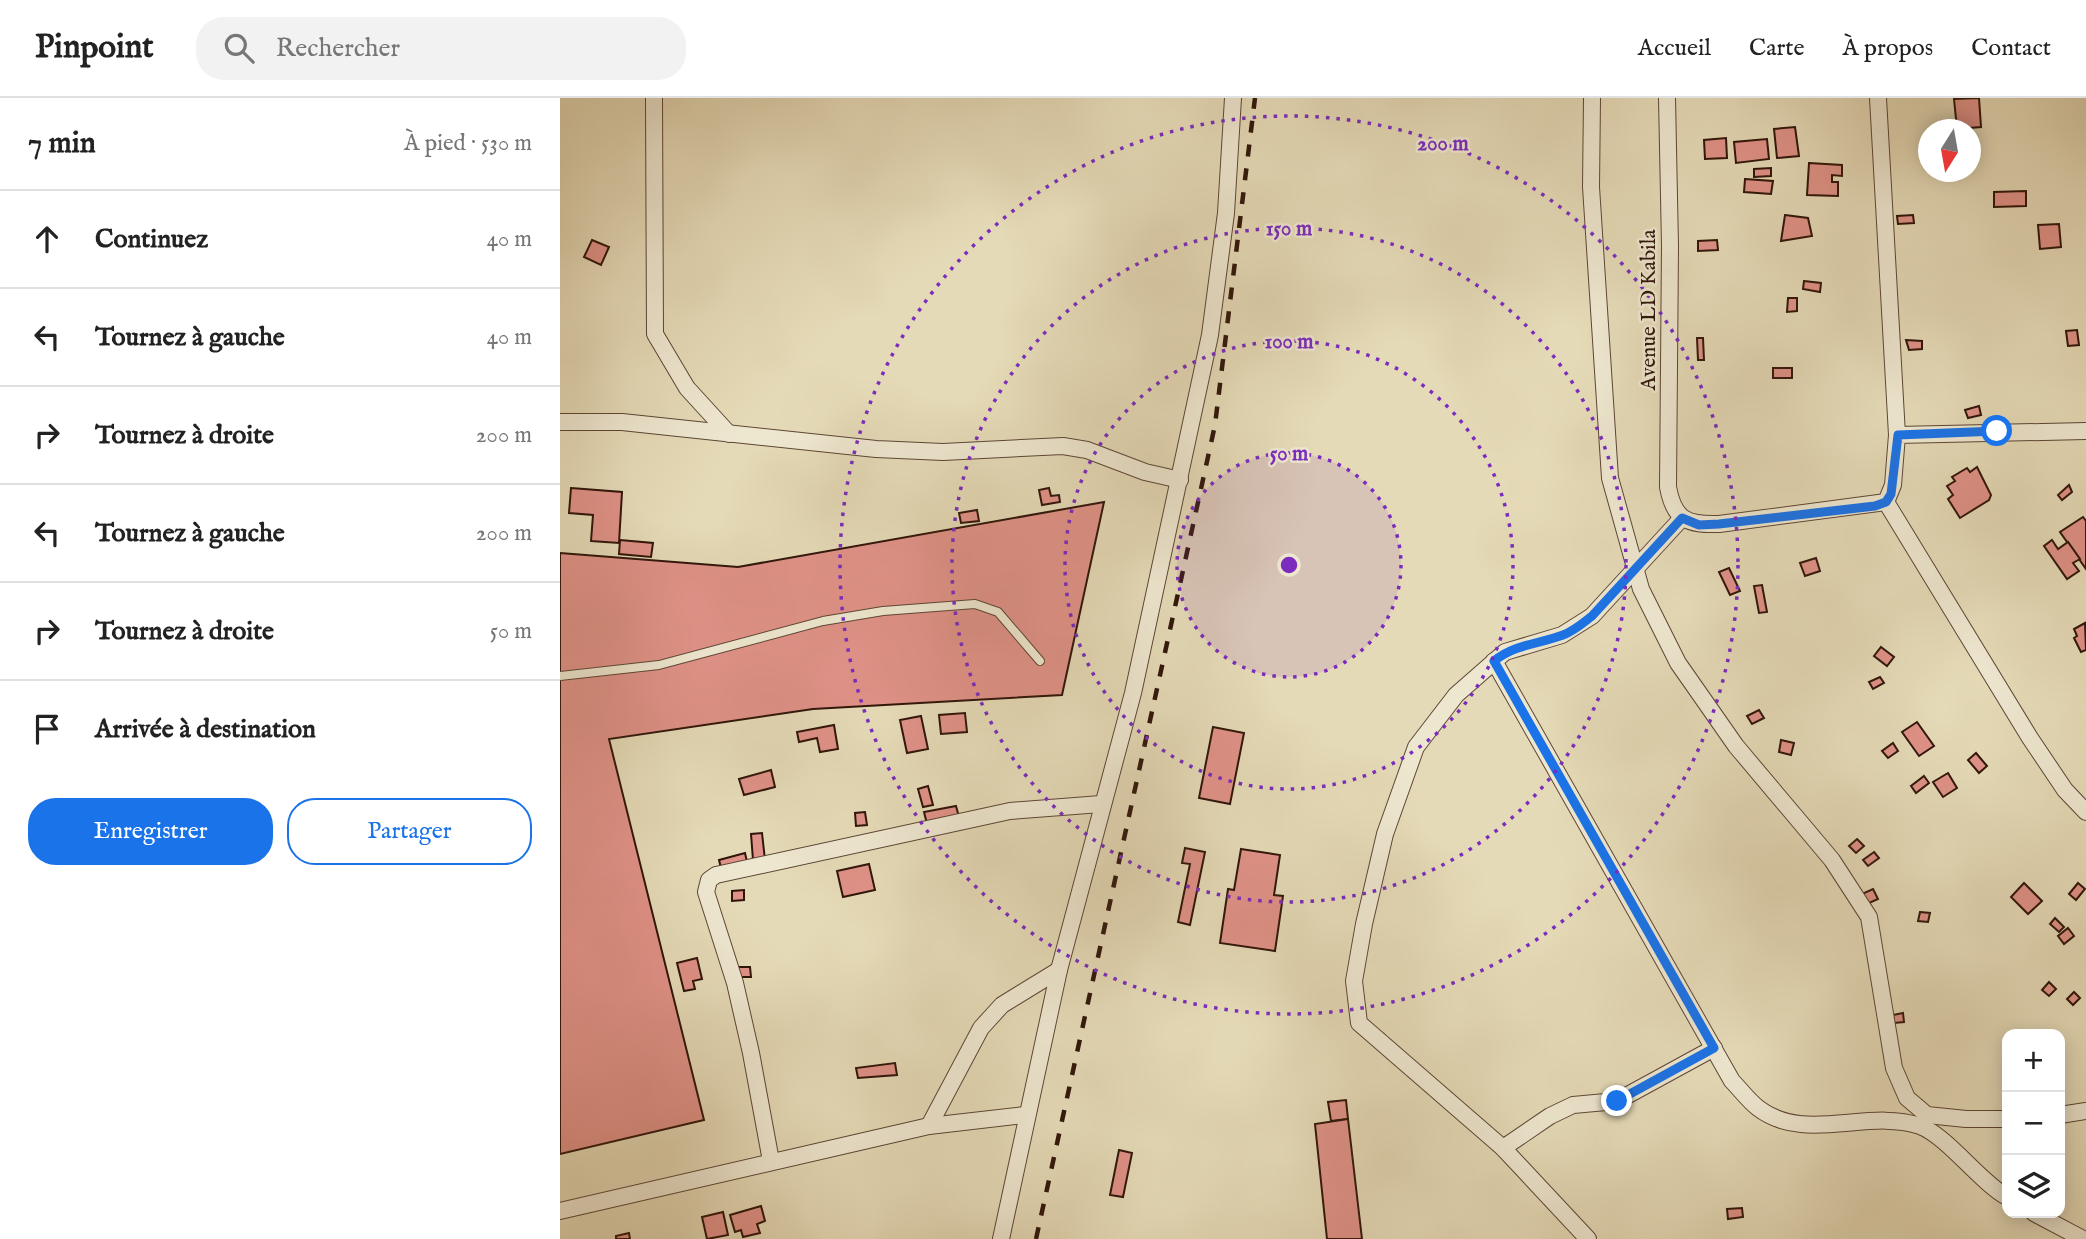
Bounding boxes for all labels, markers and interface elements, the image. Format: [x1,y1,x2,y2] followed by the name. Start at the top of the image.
[196,17,686,80] search box
[35,27,154,69] text: Pinpoint
[220,29,258,67] icon: search
[276,32,400,65] text: Rechercher
[1638,33,1711,64] text: Accueil
[1749,33,1805,64] text: Carte
[1843,33,1933,64] text: À propos
[1971,33,2051,64] text: Contact
[1918,119,1981,182] north arrow
[28,125,96,163] text: 7 min
[404,129,532,158] text: À pied · 530 m
[1417,131,1469,158] text: 200 m
[1266,216,1313,243] text: 150 m
[28,220,66,258] icon: ahead
[95,223,208,256] text: Continuez
[487,225,532,254] text: 40 m
[1636,229,1663,391] street label: Avenue LD Kabila
[28,318,66,356] icon: left
[95,321,285,354] text: Tournez à gauche
[487,323,532,352] text: 40 m
[1264,329,1314,356] text: 100 m
[1981,415,2012,446] route start
[28,416,66,454] icon: right
[95,419,274,452] text: Tournez à droite
[476,421,532,450] text: 200 m
[1270,441,1309,468] text: 50 m
[28,514,66,552] icon: left
[95,517,285,550] text: Tournez à gauche
[476,519,532,548] text: 200 m
[1277,553,1301,577] centre of rings
[28,612,66,650] icon: right
[95,615,274,648] text: Tournez à droite
[490,617,532,646] text: 50 m
[28,710,66,748] icon: arrive
[95,713,316,746] text: Arrivée à destination
[28,798,273,865] button: Enregistrer
[287,798,532,865] button: Partager
[2002,1029,2065,1218] map controls
[2002,1029,2065,1092] button: +
[1601,1085,1632,1116] route end
[2002,1092,2065,1155] button: −
[2002,1155,2065,1218] button: layers

